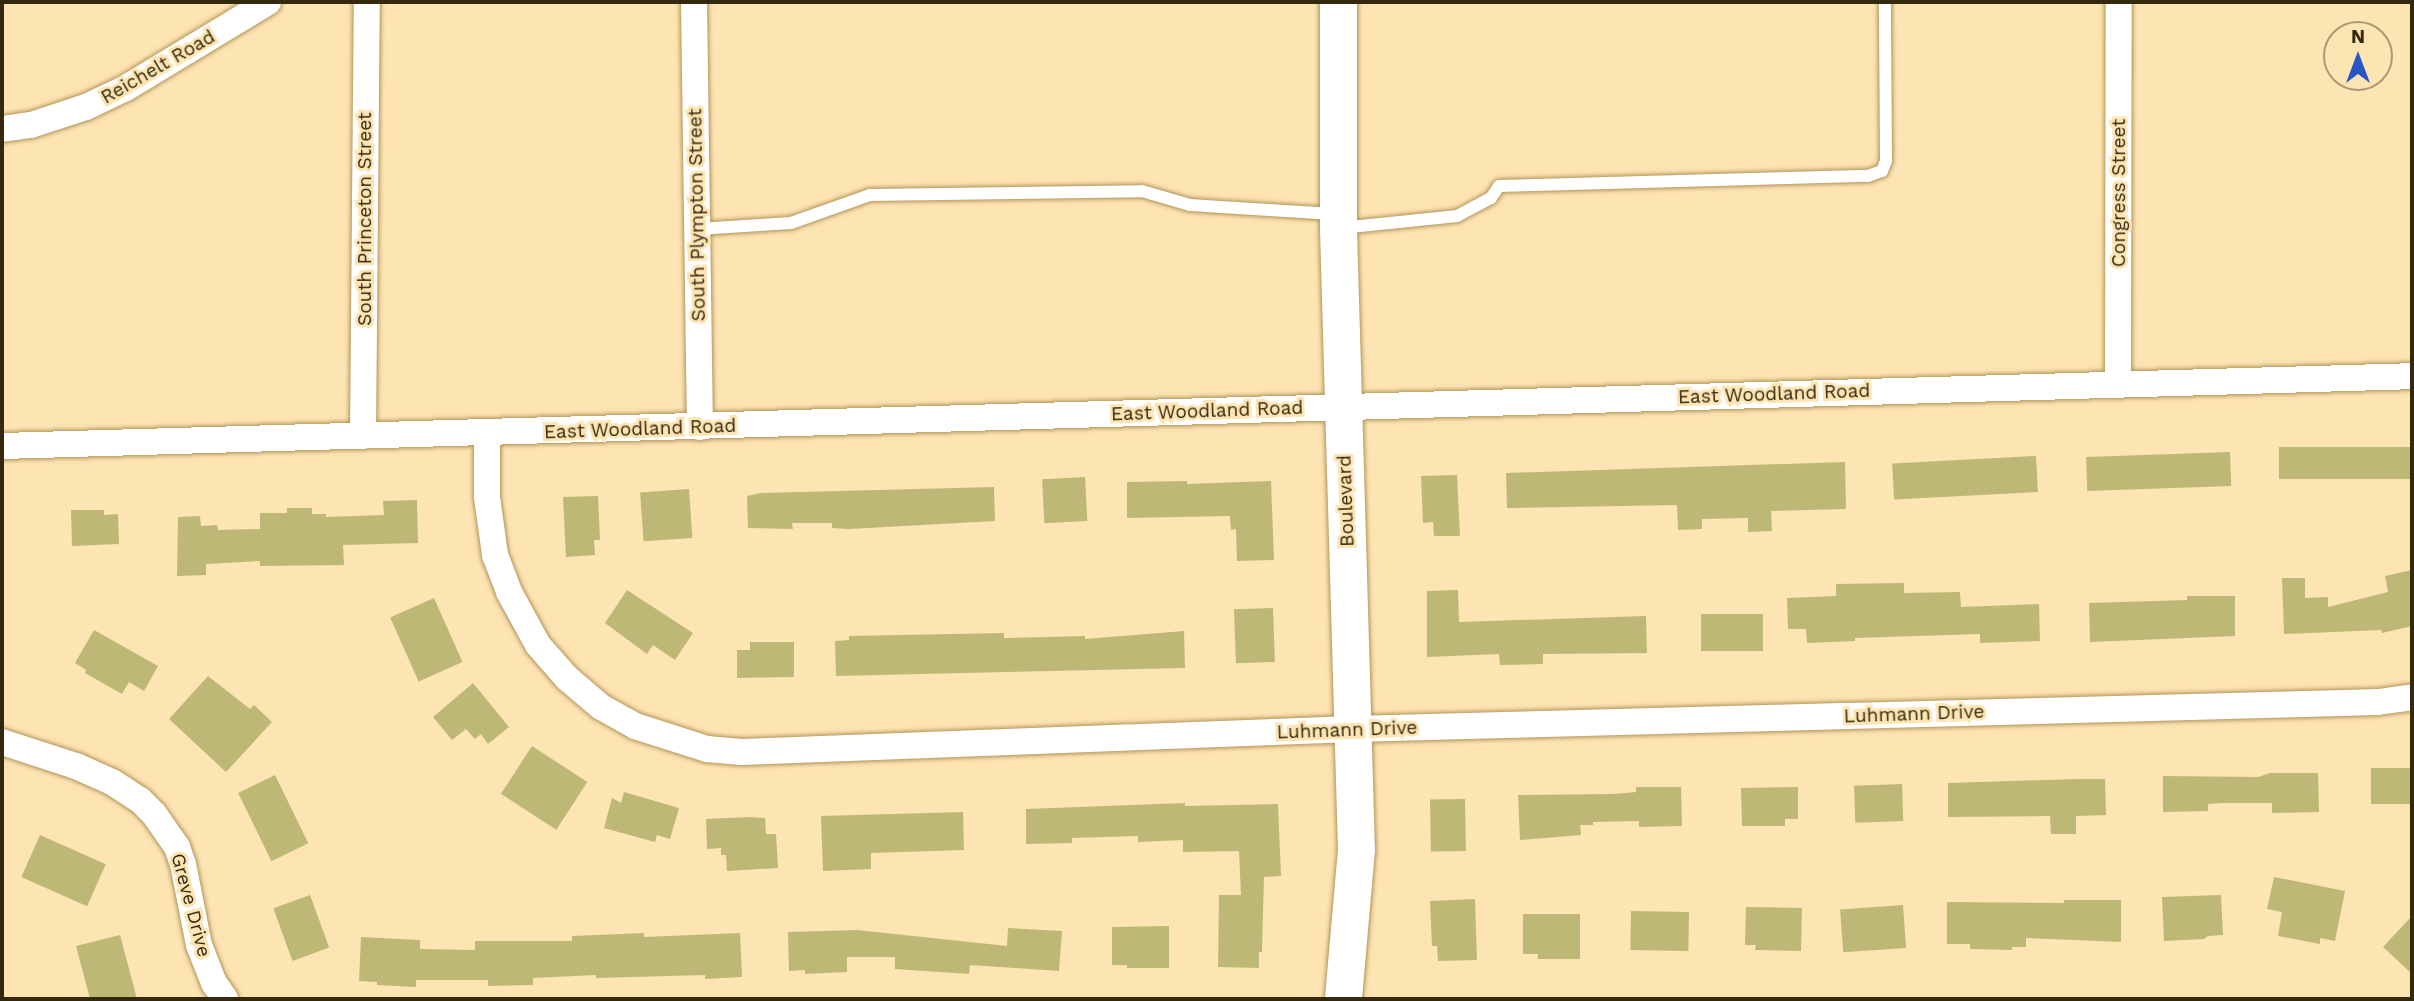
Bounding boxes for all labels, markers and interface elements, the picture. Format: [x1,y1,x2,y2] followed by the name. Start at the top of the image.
[2323,21,2393,91] north arrow
[97,25,219,109] street label: Reichelt Road
[2351,25,2365,48] text: N
[684,108,710,322] street label: South Plympton Street
[354,112,376,326] street label: South Princeton Street
[2108,119,2130,267] street label: Congress Street
[1677,379,1871,409] street label: East Woodland Road
[1110,396,1304,426] street label: East Woodland Road
[543,414,737,444] street label: East Woodland Road
[1333,455,1359,547] street label: Boulevard
[1843,700,1985,728] street label: Luhmann Drive
[1276,716,1418,744] street label: Luhmann Drive
[166,851,216,959] street label: Greve Drive

